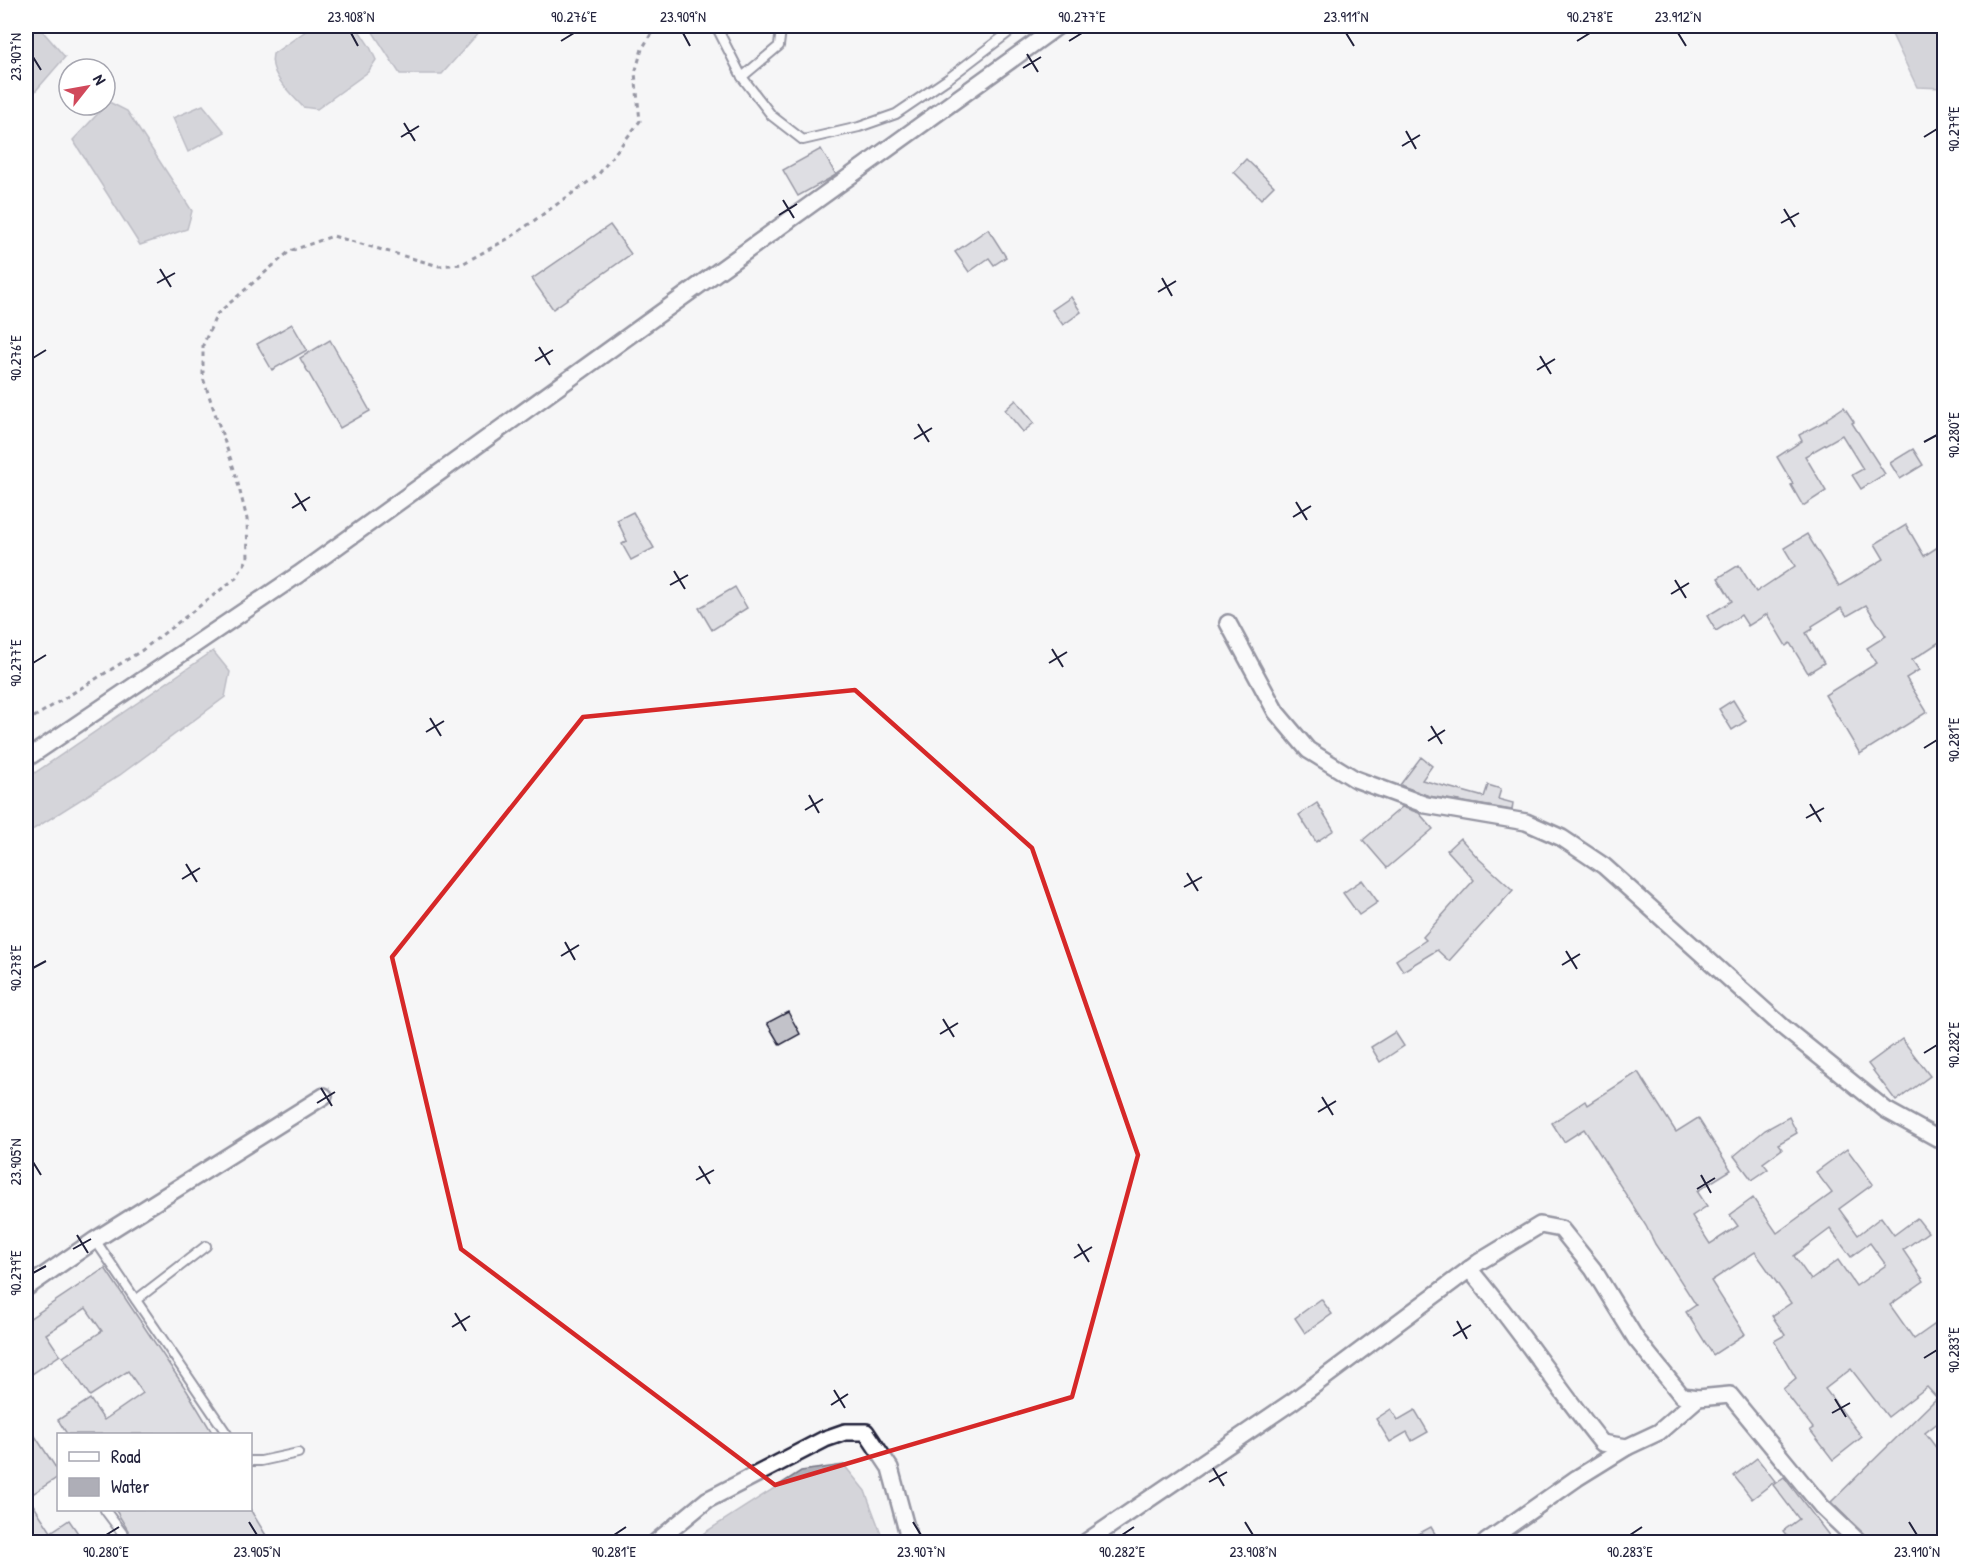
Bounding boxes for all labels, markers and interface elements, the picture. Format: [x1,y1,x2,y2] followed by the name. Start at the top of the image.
[327,6,375,27] text: 23.908°N
[551,6,597,27] text: 90.276°E
[660,6,706,27] text: 23.909°N
[1058,6,1106,27] text: 90.277°E
[1324,6,1368,27] text: 23.911°N
[1567,6,1614,27] text: 90.278°E
[1655,6,1701,27] text: 23.912°N
[5,33,26,81] text: 23.907°N
[57,57,117,117] north arrow
[88,70,112,89] text: N
[1943,106,1964,152] text: 90.279°E
[5,335,26,381] text: 90.276°E
[1943,412,1964,458] text: 90.280°E
[5,639,26,687] text: 90.277°E
[1943,717,1964,762] text: 90.281°E
[5,944,26,991] text: 90.278°E
[1943,1022,1964,1068] text: 90.282°E
[5,1138,26,1185] text: 23.905°N
[5,1250,26,1296] text: 90.279°E
[1943,1327,1964,1373] text: 90.283°E
[57,1433,252,1511] legend
[111,1444,141,1469] text: Road
[111,1474,149,1499] text: Water
[83,1541,129,1562] text: 90.280°E
[234,1541,281,1562] text: 23.905°N
[592,1541,637,1562] text: 90.281°E
[897,1541,945,1562] text: 23.907°N
[1099,1541,1145,1562] text: 90.282°E
[1229,1541,1277,1562] text: 23.908°N
[1607,1541,1653,1562] text: 90.283°E
[1894,1541,1940,1562] text: 23.910°N

